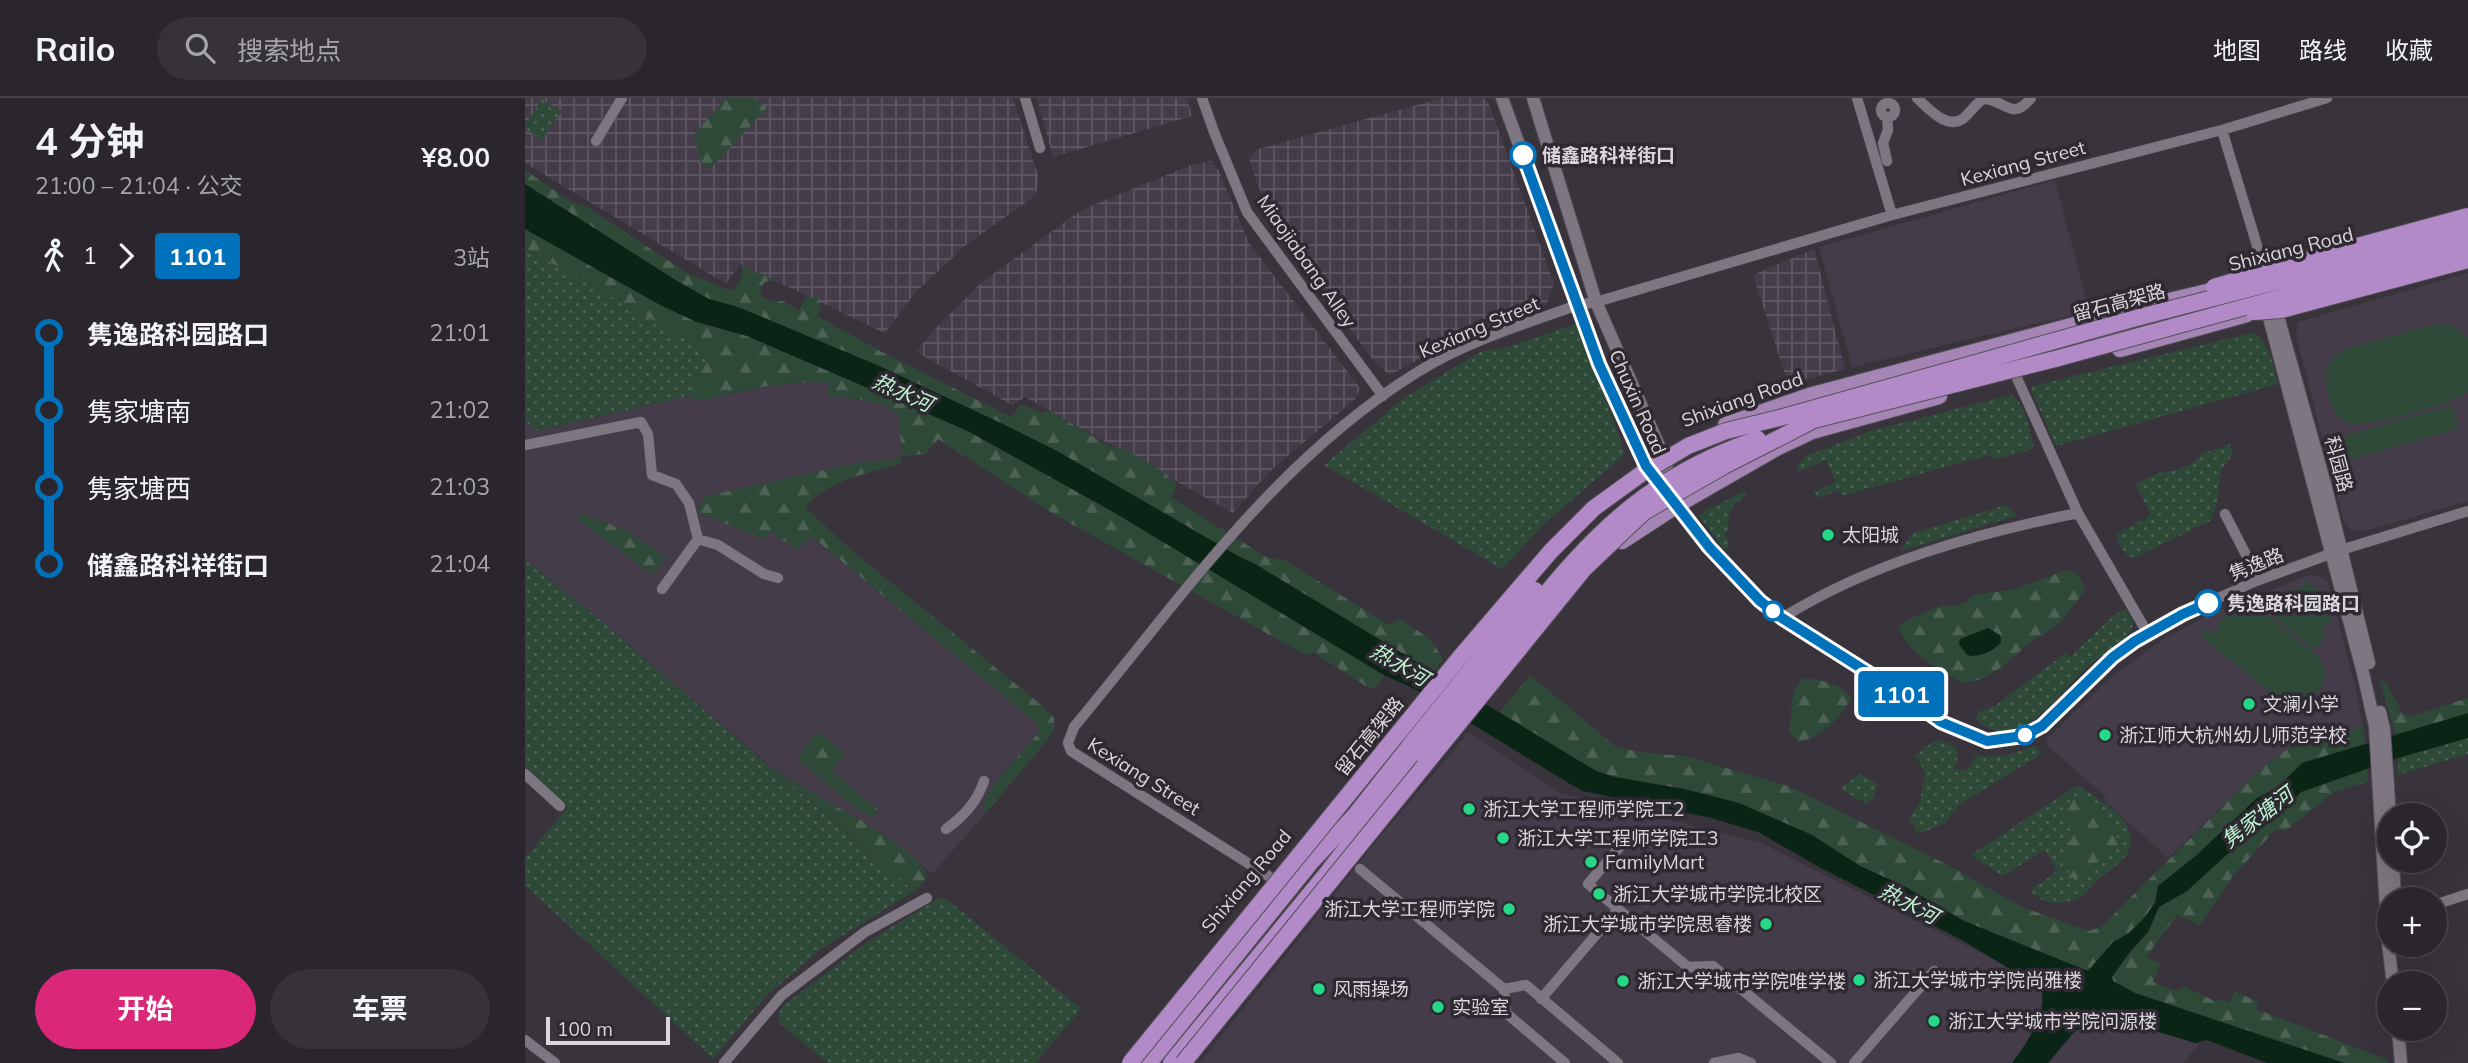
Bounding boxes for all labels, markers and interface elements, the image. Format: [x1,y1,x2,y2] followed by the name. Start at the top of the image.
[157,17,647,80] search box
[35,28,115,69] text: Railo
[181,29,219,67] icon: search
[237,34,341,67] text: 搜索地点
[2213,35,2261,65] text: 地图
[2299,35,2347,65] text: 路线
[2385,35,2433,65] text: 收藏
[35,117,144,165] text: 4 分钟
[1958,135,2088,191] street label: Kexiang Street
[421,141,490,174] text: ¥8.00
[1510,142,1536,168] marker: 储鑫路科祥街口
[1542,143,1675,167] place label: 储鑫路科祥街口
[35,171,243,200] text: 21:00 – 21:04 · 公交
[1252,190,1362,332] street label: Miaojiabang Alley
[2226,222,2356,276] street label: Shixiang Road
[35,237,73,275] icon: walk
[107,237,145,275] icon: forward
[83,241,97,270] text: 1
[169,241,226,271] text: 1101
[453,243,490,272] text: 3站
[2070,278,2168,326] street label: 留石高架路
[1415,291,1543,363] street label: Kexiang Street
[87,318,269,351] text: 隽逸路科园路口
[430,318,490,347] text: 21:01
[1604,346,1672,458] street label: Chuxin Road
[1678,366,1806,432] street label: Shixiang Road
[869,367,941,418] water label: 热水河
[87,395,191,428] text: 隽家塘南
[430,395,490,424] text: 21:02
[2320,433,2358,495] street label: 科园路
[87,472,191,505] text: 隽家塘西
[430,472,490,501] text: 21:03
[1842,523,1899,547] place label: 太阳城
[1820,527,1836,543] marker: 太阳城
[2225,542,2287,586] street label: 隽逸路
[87,549,269,582] text: 储鑫路科祥街口
[430,549,490,578] text: 21:04
[2195,590,2221,616] marker: 隽逸路科园路口
[2227,591,2360,615] place label: 隽逸路科园路口
[1763,601,1783,621] unlabelled marker
[1366,637,1437,693] water label: 热水河
[1852,671,1950,717] line badge: 1101
[1872,679,1930,709] text: 1101
[1330,692,1408,780] street label: 留石高架路
[2263,692,2339,716] place label: 文澜小学
[2241,696,2257,712] marker: 文澜小学
[2119,723,2347,747] place label: 浙江师大杭州幼儿师范学校
[2015,725,2035,745] unlabelled marker
[2097,727,2113,743] marker: 浙江师大杭州幼儿师范学校
[1083,732,1205,820] street label: Kexiang Street
[2216,778,2301,853] water label: 隽家塘河
[1483,797,1684,821] place label: 浙江大学工程师学院工2
[1461,801,1477,817] marker: 浙江大学工程师学院工2
[2377,803,2447,1041] map controls
[2377,803,2447,873] button: locate
[1196,824,1296,938] street label: Shixiang Road
[1517,826,1718,850] place label: 浙江大学工程师学院工3
[1495,830,1511,846] marker: 浙江大学工程师学院工3
[1605,850,1705,874] place label: FamilyMart
[1583,854,1599,870] marker: FamilyMart
[1875,877,1947,931] water label: 热水河
[1613,882,1822,906] place label: 浙江大学城市学院北校区
[1591,886,1607,902] marker: 浙江大学城市学院北校区
[2377,887,2447,957] button: +
[1324,897,1495,921] place label: 浙江大学工程师学院
[1501,901,1517,917] marker: 浙江大学工程师学院
[1543,912,1752,936] place label: 浙江大学城市学院思睿楼
[1758,916,1774,932] marker: 浙江大学城市学院思睿楼
[1873,968,2082,992] place label: 浙江大学城市学院尚雅楼
[35,969,256,1049] button: 开始
[270,969,490,1049] button: 车票
[1637,969,1846,993] place label: 浙江大学城市学院唯学楼
[2377,971,2447,1041] button: −
[1851,972,1867,988] marker: 浙江大学城市学院尚雅楼
[1615,973,1631,989] marker: 浙江大学城市学院唯学楼
[1333,977,1409,1001] place label: 风雨操场
[1311,981,1327,997] marker: 风雨操场
[1452,995,1509,1019] place label: 实验室
[1430,999,1446,1015] marker: 实验室
[1948,1009,2157,1033] place label: 浙江大学城市学院问源楼
[1926,1013,1942,1029] marker: 浙江大学城市学院问源楼
[546,1014,670,1046] scale bar
[557,1017,613,1041] text: 100 m

